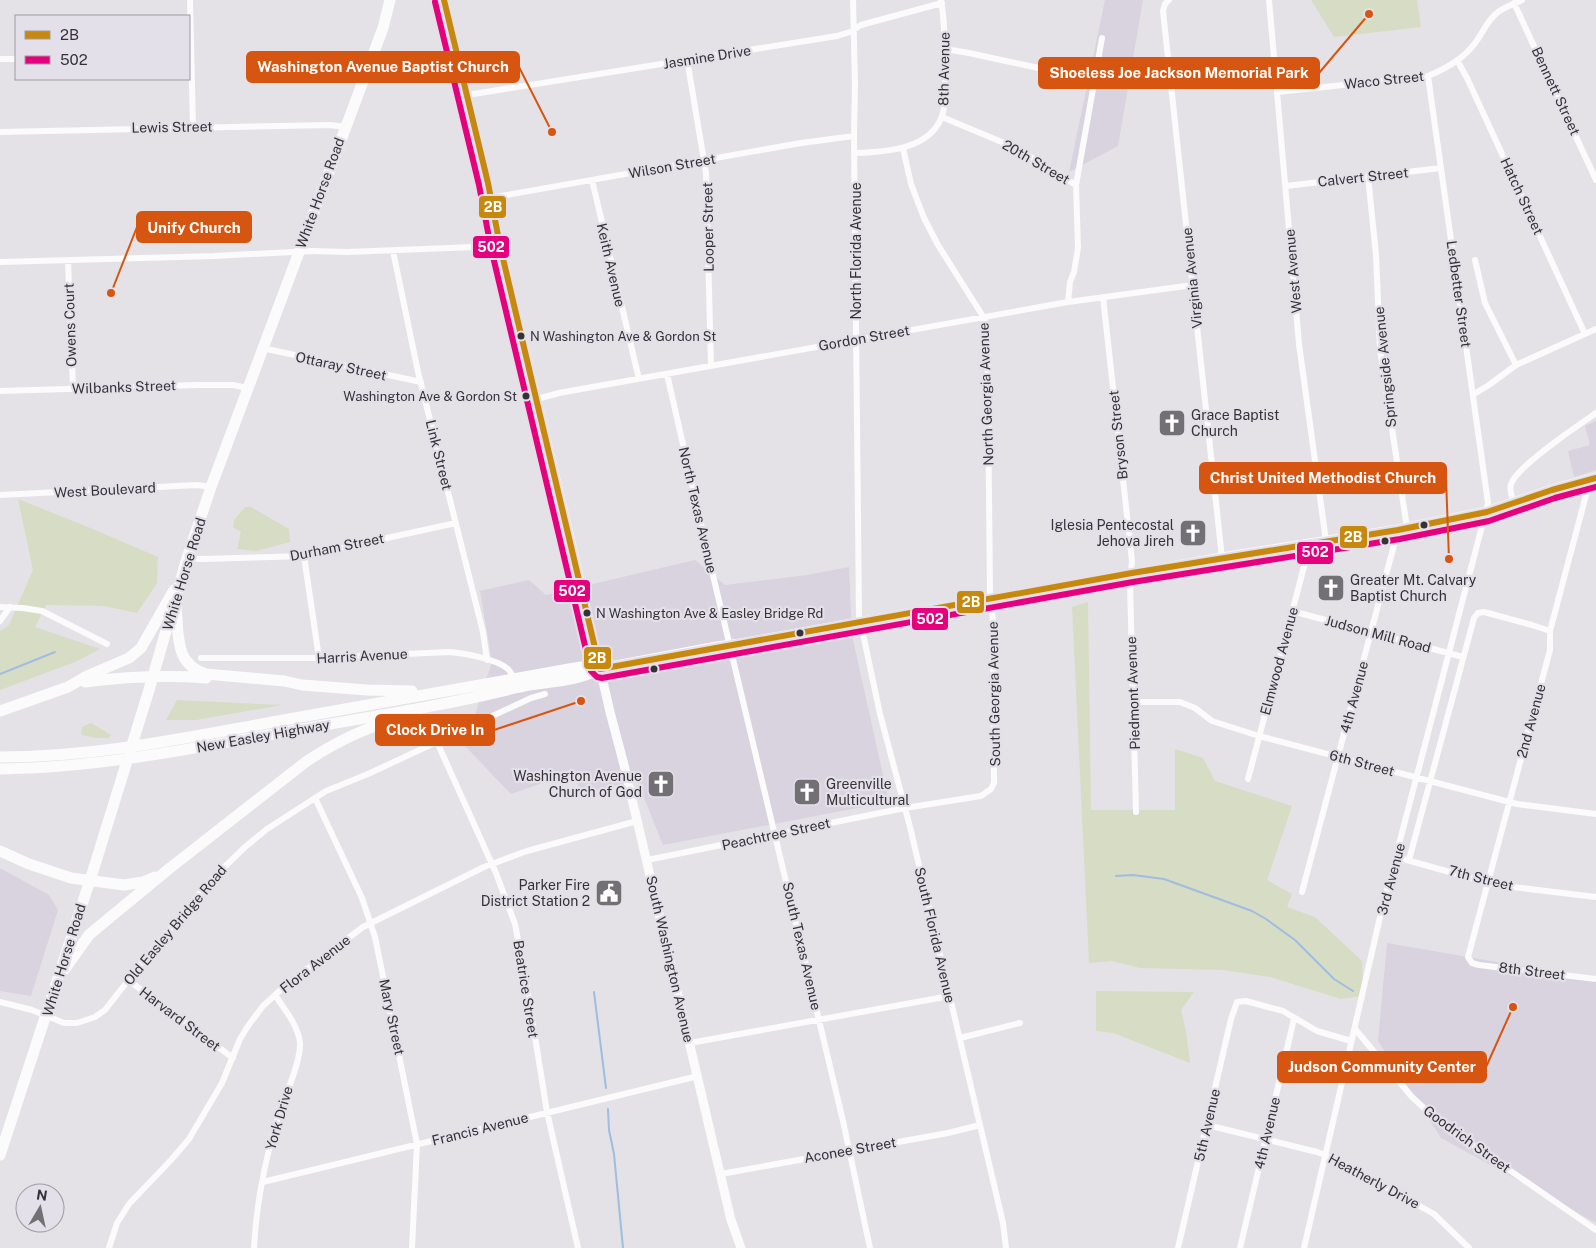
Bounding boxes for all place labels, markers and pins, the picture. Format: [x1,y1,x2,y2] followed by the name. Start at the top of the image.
[247,52,519,82] callout: Washington Avenue Baptist Church
[1039,58,1319,88] callout: Shoeless Joe Jackson Memorial Park
[137,212,251,242] callout: Unify Church
[530,329,716,344] place label: N Washington Ave & Gordon St
[516,331,526,341] marker: N Washington Ave & Gordon St
[343,389,517,404] place label: Washington Ave & Gordon St
[521,391,531,401] marker: Washington Ave & Gordon St
[1191,407,1279,439] place label: Grace Baptist Church
[1157,408,1187,438] church icon: Grace Baptist Church
[1200,463,1446,493] callout: Christ United Methodist Church
[1051,517,1174,549] place label: Iglesia Pentecostal Jehova Jireh
[1178,518,1208,548] church icon: Iglesia Pentecostal Jehova Jireh
[1419,520,1429,530] unlabelled marker
[1380,536,1390,546] unlabelled marker
[1350,572,1477,604] place label: Greater Mt. Calvary Baptist Church
[1316,573,1346,603] church icon: Greater Mt. Calvary Baptist Church
[596,606,823,621] place label: N Washington Ave & Easley Bridge Rd
[582,608,592,618] marker: N Washington Ave & Easley Bridge Rd
[795,628,805,638] unlabelled marker
[649,664,659,674] unlabelled marker
[376,715,494,745] callout: Clock Drive In
[513,768,642,800] place label: Washington Avenue Church of God
[646,769,676,799] church icon: Washington Avenue Church of God
[826,776,910,808] place label: Greenville Multicultural
[792,777,822,807] church icon: Greenville Multicultural
[481,877,590,909] place label: Parker Fire District Station 2
[594,878,624,908] public building icon: Parker Fire District Station 2
[1278,1052,1486,1082] callout: Judson Community Center

